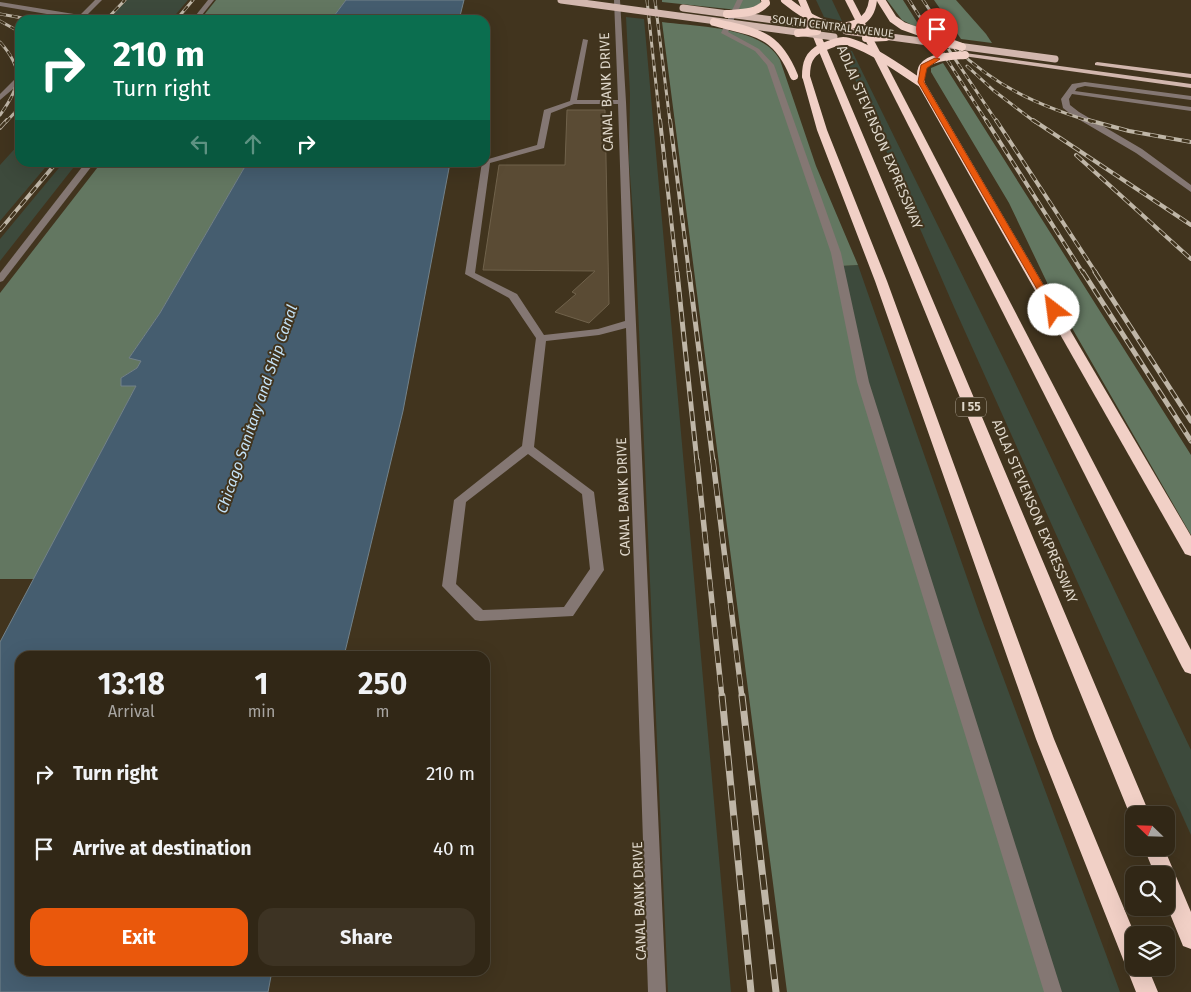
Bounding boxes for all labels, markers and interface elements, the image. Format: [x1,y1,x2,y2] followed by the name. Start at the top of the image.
[916,8,958,59] pin
[771,13,895,40] street label: SOUTH CENTRAL AVENUE
[923,15,951,43] icon: arrive
[596,32,617,152] street label: CANAL BANK DRIVE
[113,33,205,75] text: 210 m
[30,35,95,100] icon: right
[833,43,926,232] street label: ADLAI STEVENSON EXPRESSWAY
[113,75,210,102] text: Turn right
[186,130,214,158] icon: left
[239,130,267,158] icon: ahead
[292,130,320,158] icon: right
[1027,283,1079,335] position arrow
[213,302,301,516] water label: Chicago Sanitary and Ship Canal
[956,398,986,417] road number: I 55
[988,417,1081,606] street label: ADLAI STEVENSON EXPRESSWAY
[613,437,634,557] street label: CANAL BANK DRIVE
[98,666,165,702] text: 13:18
[255,666,268,702] text: 1
[358,666,407,702] text: 250
[108,702,155,721] text: Arrival
[248,702,275,721] text: min
[376,702,389,721] text: m
[30,760,58,788] icon: right
[73,762,158,785] text: Turn right
[426,762,475,785] text: 210 m
[1125,806,1175,856] north arrow
[1125,806,1175,976] map controls
[30,835,58,863] icon: arrive
[73,837,252,860] text: Arrive at destination
[433,837,475,860] text: 40 m
[629,841,650,961] street label: CANAL BANK DRIVE
[1125,866,1175,916] button: search
[30,908,248,966] button: Exit
[258,908,475,966] button: Share
[1125,926,1175,976] button: layers

